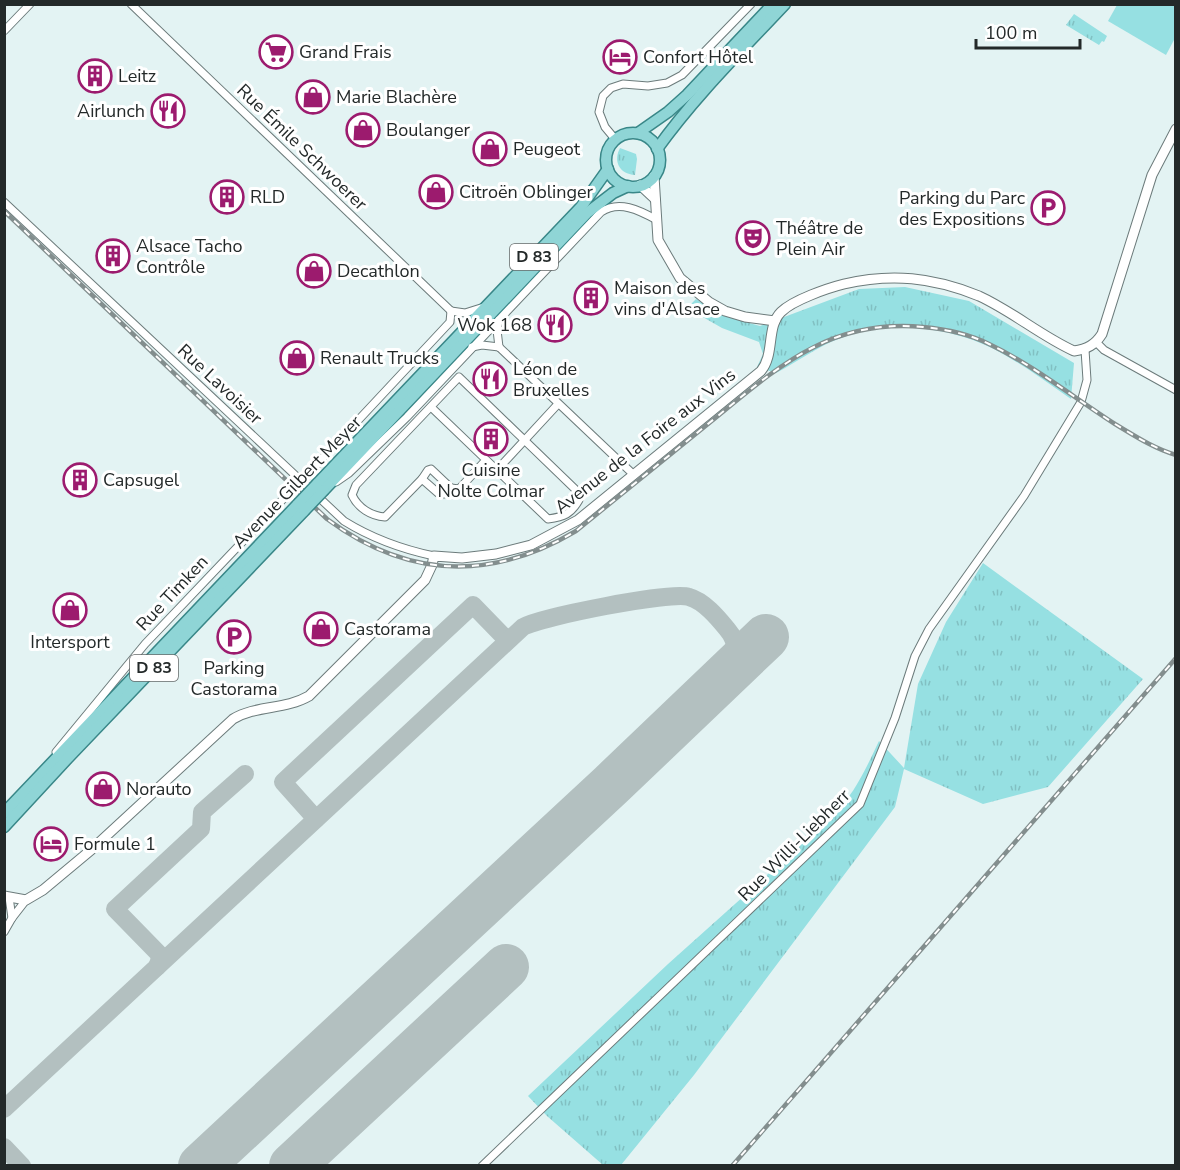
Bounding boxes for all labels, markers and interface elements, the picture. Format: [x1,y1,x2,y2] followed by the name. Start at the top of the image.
[976,12,1080,50] scale bar
[985,21,1037,45] text: 100 m
[258,34,294,70] supermarket icon: Grand Frais
[602,39,638,75] hotel icon: Confort Hôtel
[299,40,392,64] place label: Grand Frais
[643,45,754,69] place label: Confort Hôtel
[77,58,113,94] building icon: Leitz
[118,64,156,88] place label: Leitz
[232,79,373,216] street label: Rue Émile Schwoerer
[295,79,331,115] shop icon: Marie Blachère
[336,85,457,109] place label: Marie Blachère
[150,93,186,129] restaurant icon: Airlunch
[77,99,145,123] place label: Airlunch
[345,112,381,148] shop icon: Boulanger
[386,118,470,142] place label: Boulanger
[472,131,508,167] shop icon: Peugeot
[513,137,581,161] place label: Peugeot
[418,174,454,210] shop icon: Citroën Oblinger
[209,179,245,215] building icon: RLD
[459,180,594,204] place label: Citroën Oblinger
[250,185,285,209] place label: RLD
[899,186,1025,231] place label: Parking du Parc des Expositions
[1030,190,1066,226] parking icon: Parking du Parc des Expositions
[776,216,863,261] place label: Théâtre de Plein Air
[735,220,771,256] theatre icon: Théâtre de Plein Air
[136,234,242,279] place label: Alsace Tacho Contrôle
[95,238,131,274] building icon: Alsace Tacho Contrôle
[510,244,558,270] road number: D 83
[296,253,332,289] shop icon: Decathlon
[337,259,420,283] place label: Decathlon
[614,276,720,321] place label: Maison des vins d'Alsace
[573,280,609,316] building icon: Maison des vins d'Alsace
[537,307,573,343] restaurant icon: Wok 168
[457,313,532,337] place label: Wok 168
[172,338,268,430] street label: Rue Lavoisier
[279,340,315,376] shop icon: Renault Trucks
[320,346,439,370] place label: Renault Trucks
[513,357,589,402] place label: Léon de Bruxelles
[472,361,508,397] restaurant icon: Léon de Bruxelles
[550,363,740,519] street label: Avenue de la Foire aux Vins
[227,410,367,554] street label: Avenue Gilbert Meyer
[473,421,509,457] building icon: Cuisine Nolte Colmar
[437,458,545,503] place label: Cuisine Nolte Colmar
[62,462,98,498] building icon: Capsugel
[103,468,180,492] place label: Capsugel
[131,550,213,636] street label: Rue Timken
[52,592,88,628] shop icon: Intersport
[303,611,339,647] shop icon: Castorama
[344,617,431,641] place label: Castorama
[216,619,252,655] parking icon: Parking Castorama
[30,630,110,654] place label: Intersport
[130,655,178,681] road number: D 83
[191,656,278,701] place label: Parking Castorama
[85,771,121,807] shop icon: Norauto
[126,777,192,801] place label: Norauto
[733,783,856,906] street label: Rue Willi-Liebherr
[33,826,69,862] hotel icon: Formule 1
[74,832,156,856] place label: Formule 1

